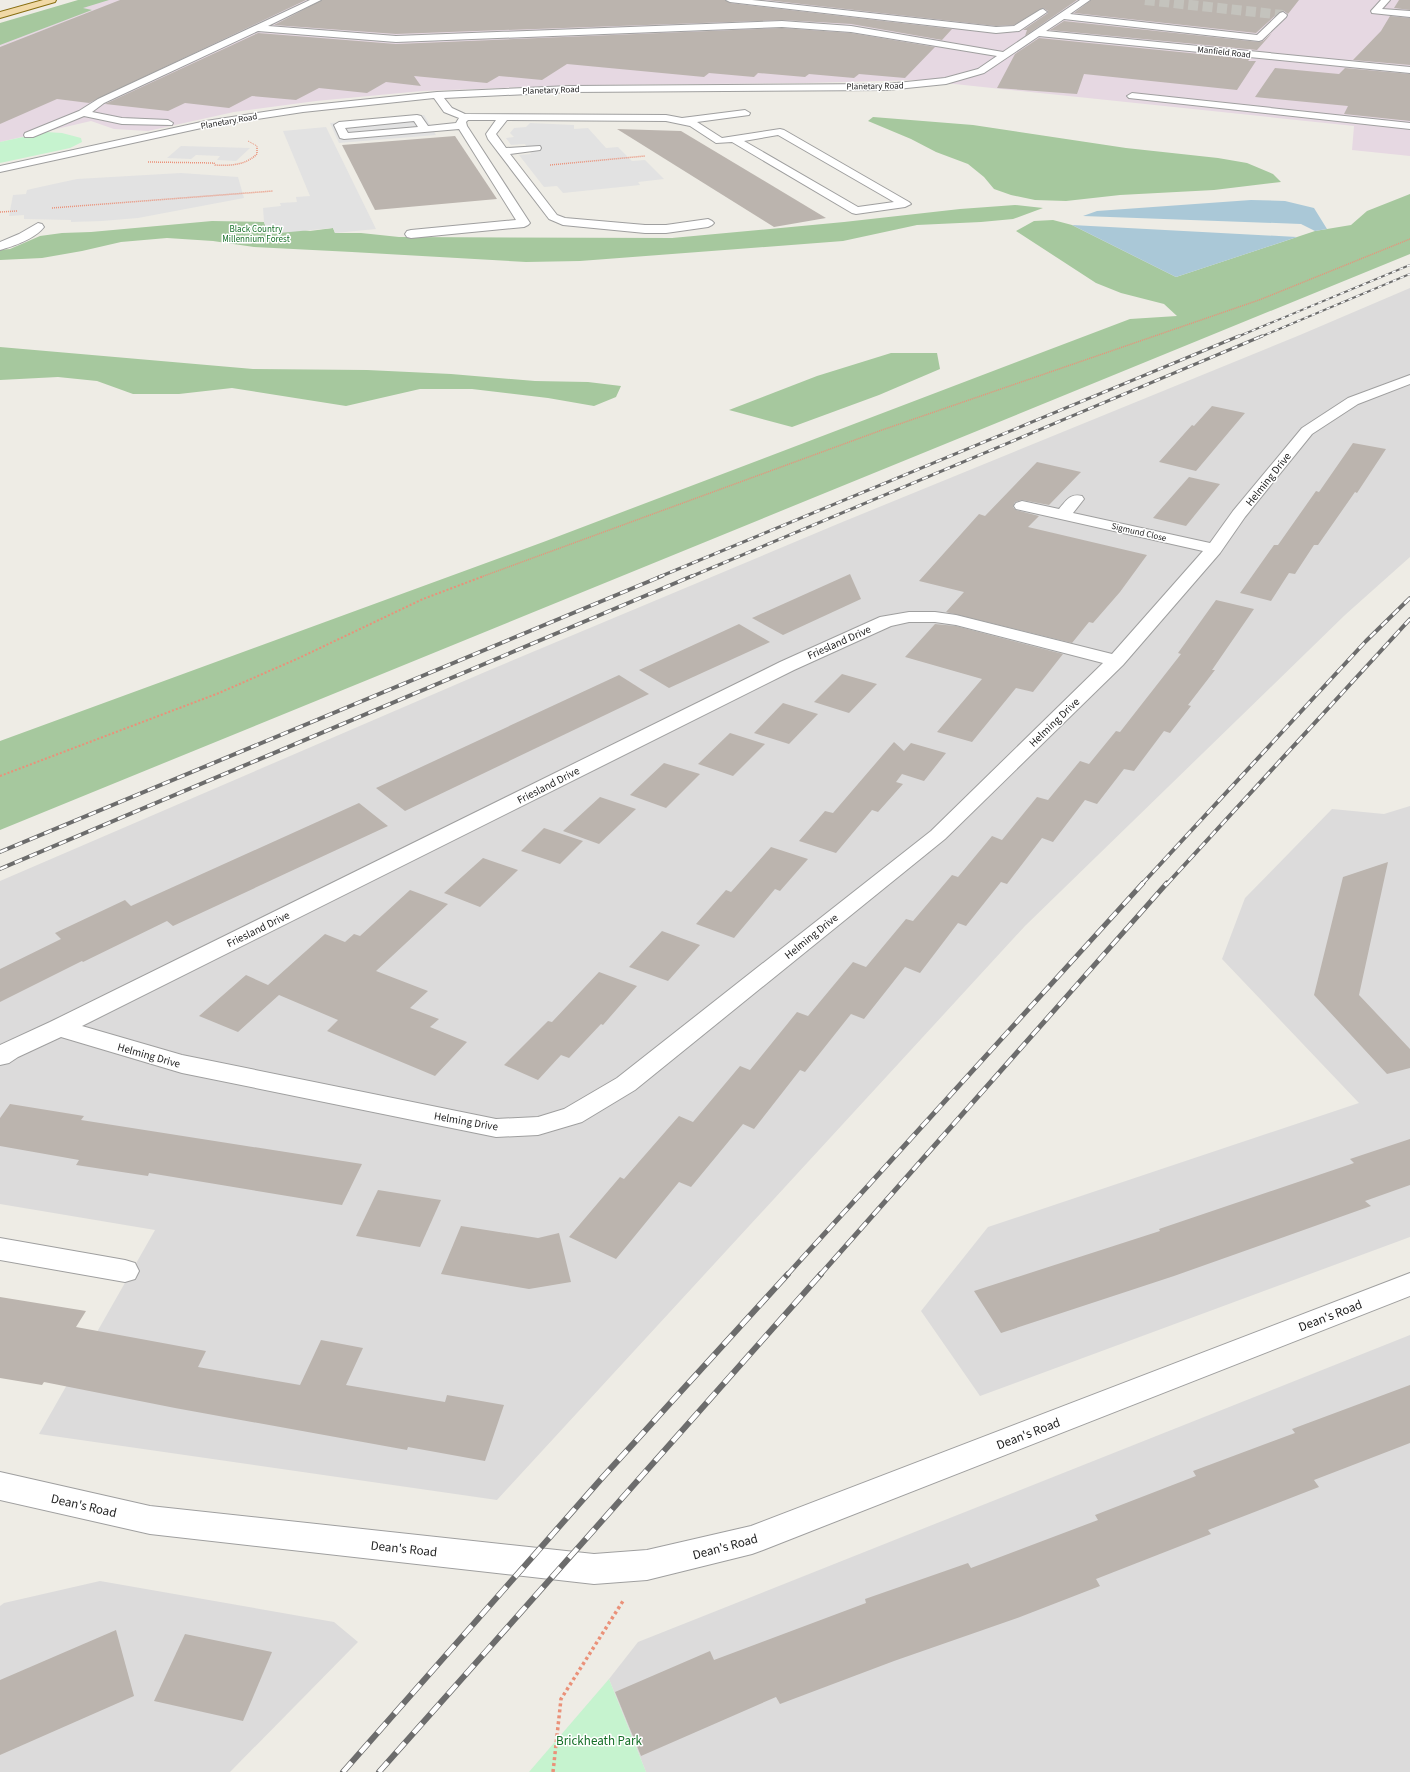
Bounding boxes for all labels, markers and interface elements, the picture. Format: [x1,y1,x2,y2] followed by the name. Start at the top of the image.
[1197,43,1251,62] street label: Manfield Road
[846,80,904,93] street label: Planetary Road
[522,83,580,98] street label: Planetary Road
[200,110,258,133] street label: Planetary Road
[222,223,290,246] park label: Black Country Millennium Forest
[1242,449,1295,509] street label: Helming Drive
[1110,520,1168,545] street label: Sigmund Close
[805,621,874,663] street label: Friesland Drive
[1026,694,1083,750] street label: Helming Drive
[514,763,583,808] street label: Friesland Drive
[224,908,293,951] street label: Friesland Drive
[781,910,842,963] street label: Helming Drive
[116,1039,183,1072] street label: Helming Drive
[433,1108,500,1135] street label: Helming Drive
[1296,1296,1365,1336] street label: Dean's Road
[994,1414,1063,1454] street label: Dean's Road
[49,1490,118,1522] street label: Dean's Road
[691,1530,760,1564] street label: Dean's Road
[370,1537,438,1561] street label: Dean's Road
[556,1732,642,1750] park label: Brickheath Park

